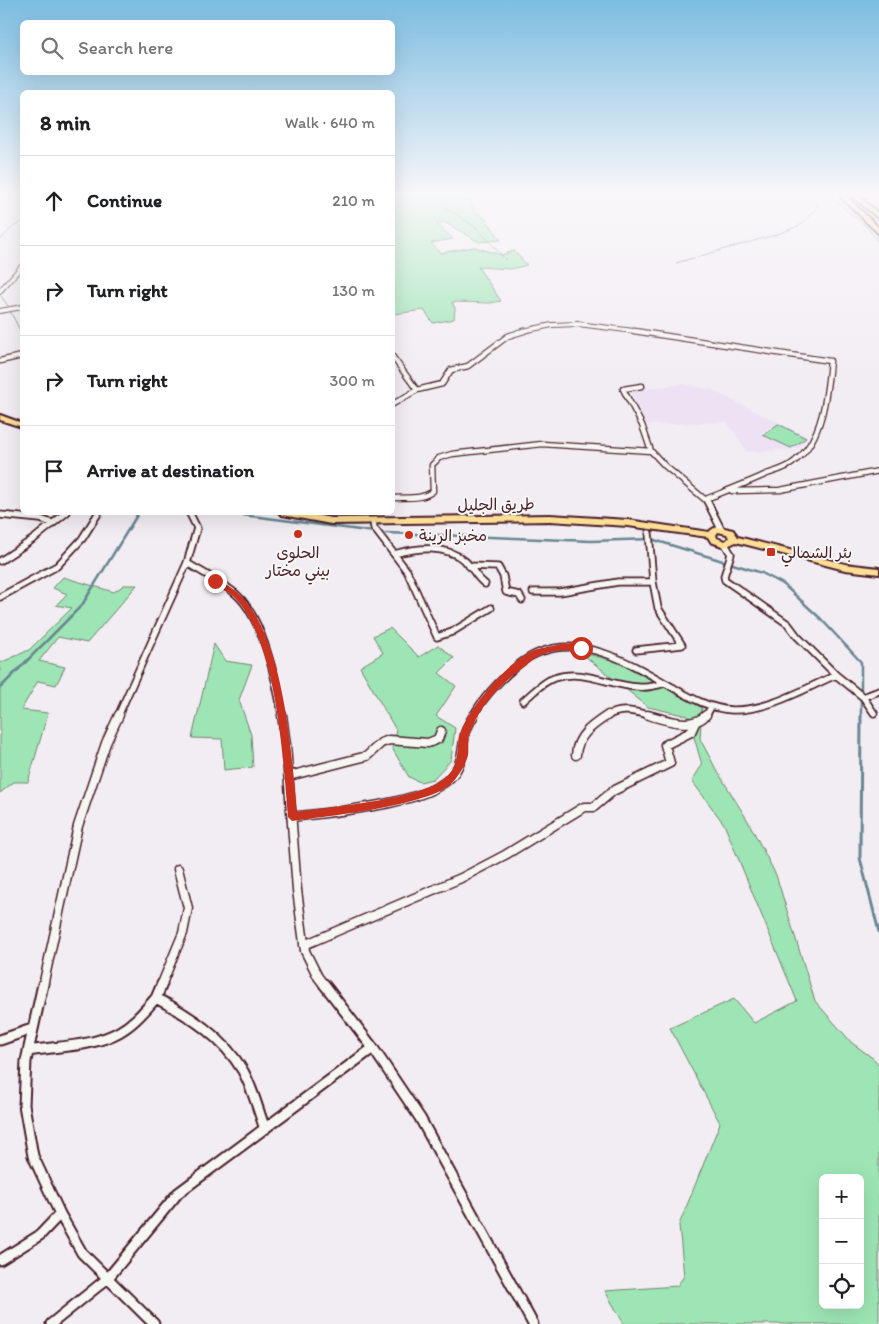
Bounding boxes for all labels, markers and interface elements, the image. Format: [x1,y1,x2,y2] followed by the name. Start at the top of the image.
[20,20,395,75] search box
[38,34,66,62] icon: search
[78,36,173,59] text: Search here
[40,110,90,135] text: 8 min
[285,113,375,132] text: Walk · 640 m
[40,187,68,215] icon: ahead
[87,189,162,212] text: Continue
[332,191,375,210] text: 210 m
[40,277,68,305] icon: right
[87,279,168,302] text: Turn right
[332,281,375,300] text: 130 m
[40,367,68,395] icon: right
[87,369,168,392] text: Turn right
[330,371,375,390] text: 300 m
[40,457,68,485] icon: arrive
[87,459,254,482] text: Arrive at destination
[457,494,535,515] street label: طريق الجليل
[419,526,487,545] place label: مخبز الرينة
[292,528,304,540] marker: الحلوى بيني مختار
[403,529,415,541] marker: مخبز الرينة
[264,543,330,585] place label: الحلوى بيني مختار
[781,543,852,567] place label: بئر الشمالي
[765,546,777,558] marker: بئر الشمالي
[204,570,227,593] route end
[570,637,593,660] route start
[819,1174,864,1309] map controls
[819,1174,864,1219] button: +
[819,1219,864,1264] button: −
[819,1264,864,1309] button: locate

